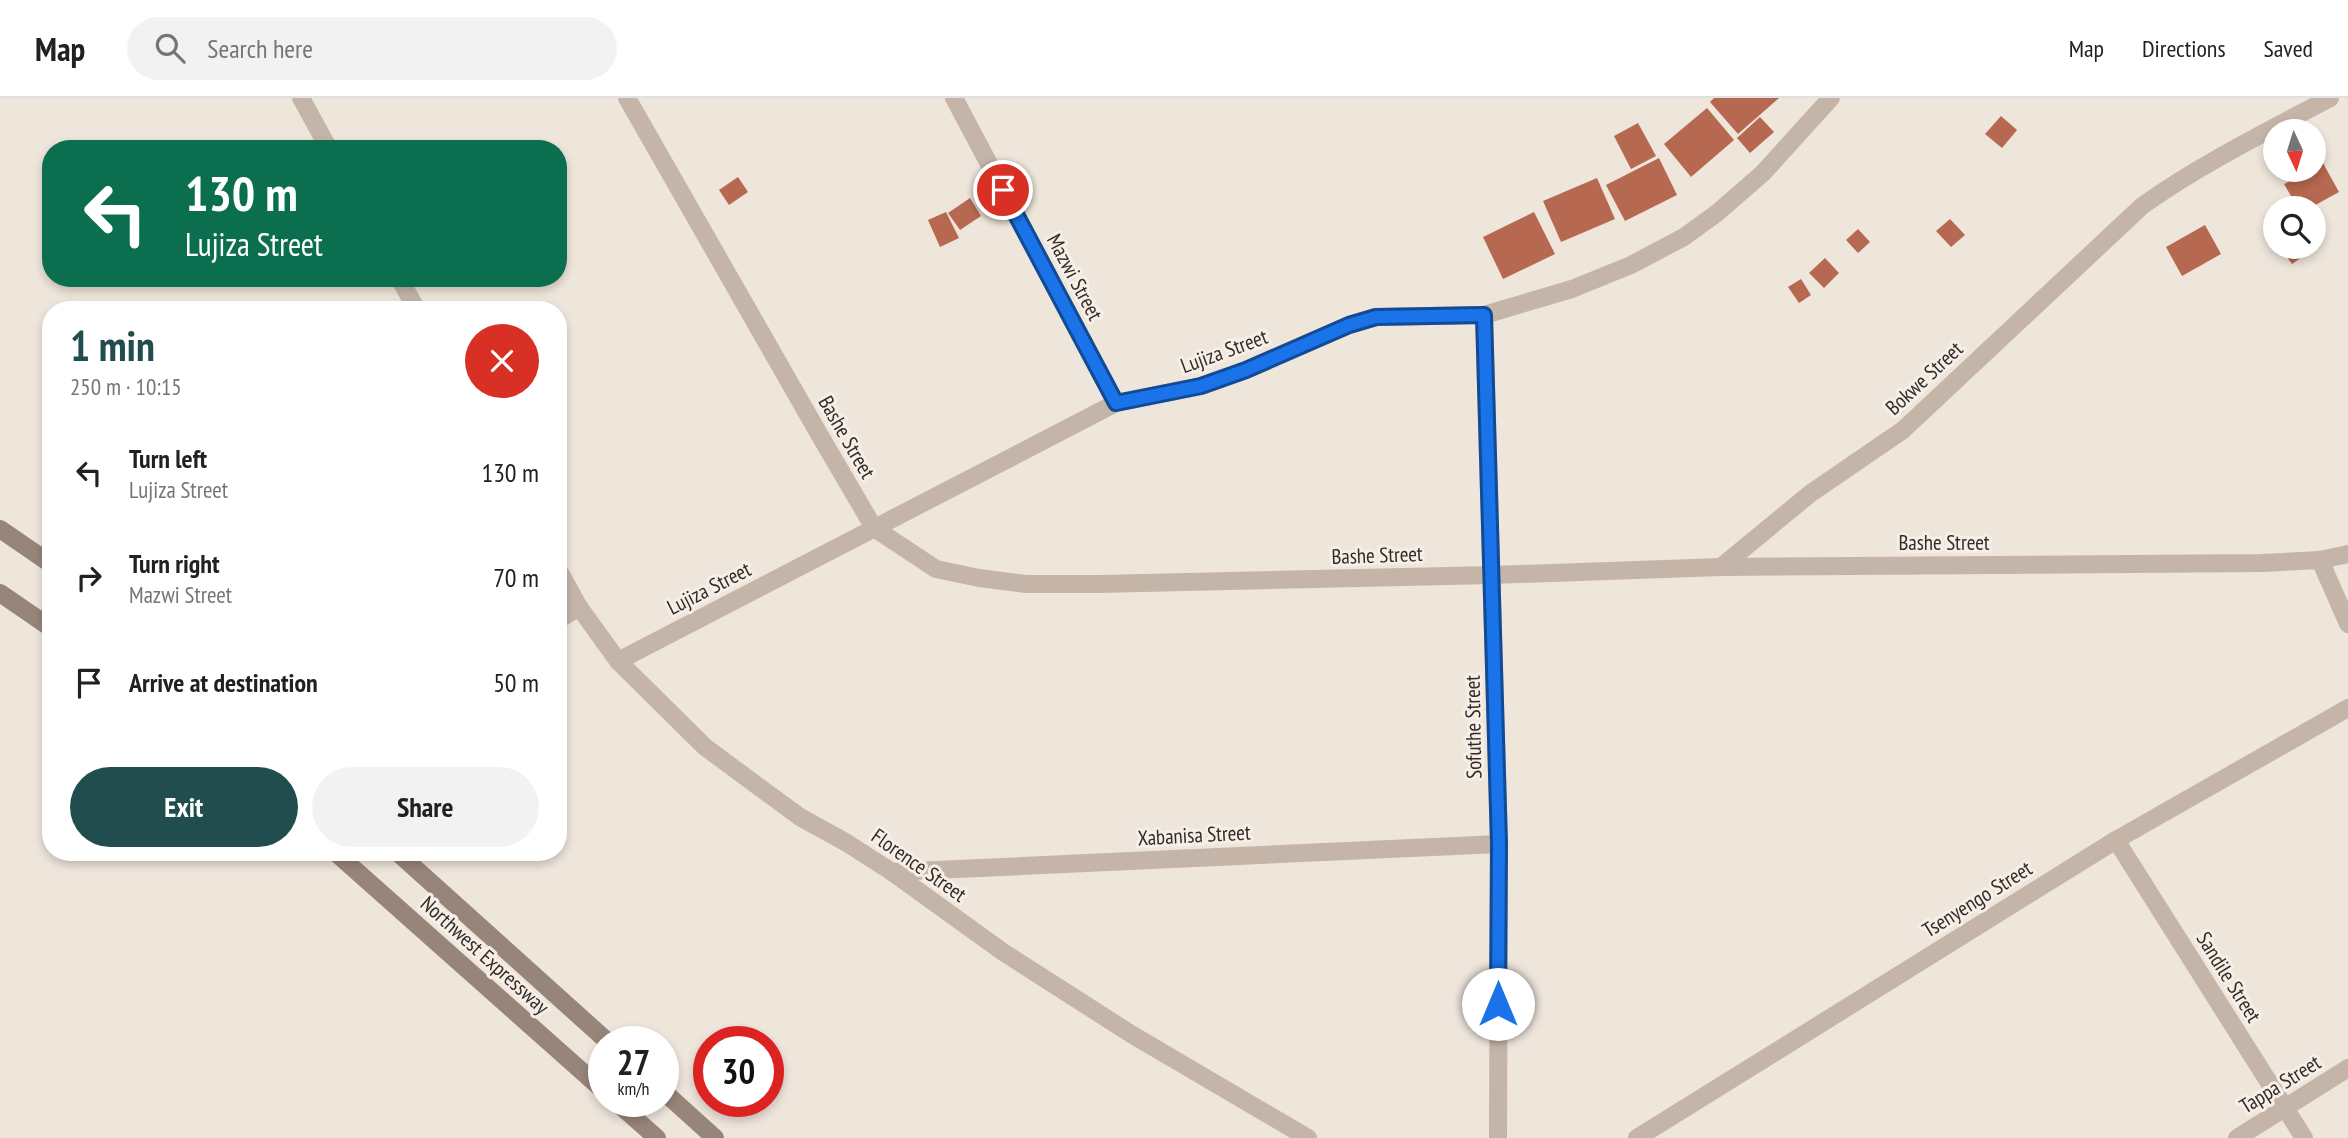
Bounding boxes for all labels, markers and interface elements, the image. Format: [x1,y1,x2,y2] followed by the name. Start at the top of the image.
[127,17,617,80] search box
[35,27,85,70] text: Map
[151,29,189,67] icon: search
[207,32,313,65] text: Search here
[2069,33,2104,64] text: Map
[2142,33,2226,64] text: Directions
[2264,33,2313,64] text: Saved
[2263,119,2326,182] north arrow
[2263,119,2326,259] map controls
[973,160,1033,220] pin
[185,161,298,225] text: 130 m
[70,168,161,259] icon: left
[984,171,1022,209] icon: arrive
[2263,196,2326,259] button: search
[185,223,323,265] text: Lujiza Street
[1041,229,1109,325] street label: Mazwi Street
[70,318,155,373] text: 1 min
[1177,323,1271,379] street label: Lujiza Street
[465,324,539,398] button: close
[1880,335,1968,421] street label: Bokwe Street
[70,372,182,401] text: 250 m · 10:15
[813,391,882,483] street label: Bashe Street
[129,442,207,475] text: Turn left
[70,454,108,492] icon: left
[481,456,539,489] text: 130 m
[129,475,228,504] text: Lujiza Street
[1898,529,1990,556] street label: Bashe Street
[1331,540,1423,570] street label: Bashe Street
[129,547,220,580] text: Turn right
[663,555,756,621] street label: Lujiza Street
[70,559,108,597] icon: right
[493,561,539,594] text: 70 m
[129,580,232,609] text: Mazwi Street
[70,664,108,702] icon: arrive
[129,666,318,699] text: Arrive at destination
[493,666,539,699] text: 50 m
[1459,675,1487,779] street label: Sofuthe Street
[70,767,298,847] button: Exit
[312,767,539,847] button: Share
[1137,819,1251,851] street label: Xabanisa Street
[866,822,972,908] street label: Florence Street
[1917,854,2037,943] street label: Tsenyengo Street
[415,890,555,1020] street label: Northwest Expressway
[2191,927,2268,1027] street label: Sandile Street
[1461,967,1535,1041] position arrow
[693,1026,784,1117] speed limit sign: 30
[617,1039,650,1085] text: 27
[2234,1048,2326,1119] street label: Tappa Street
[618,1077,649,1100] text: km/h

